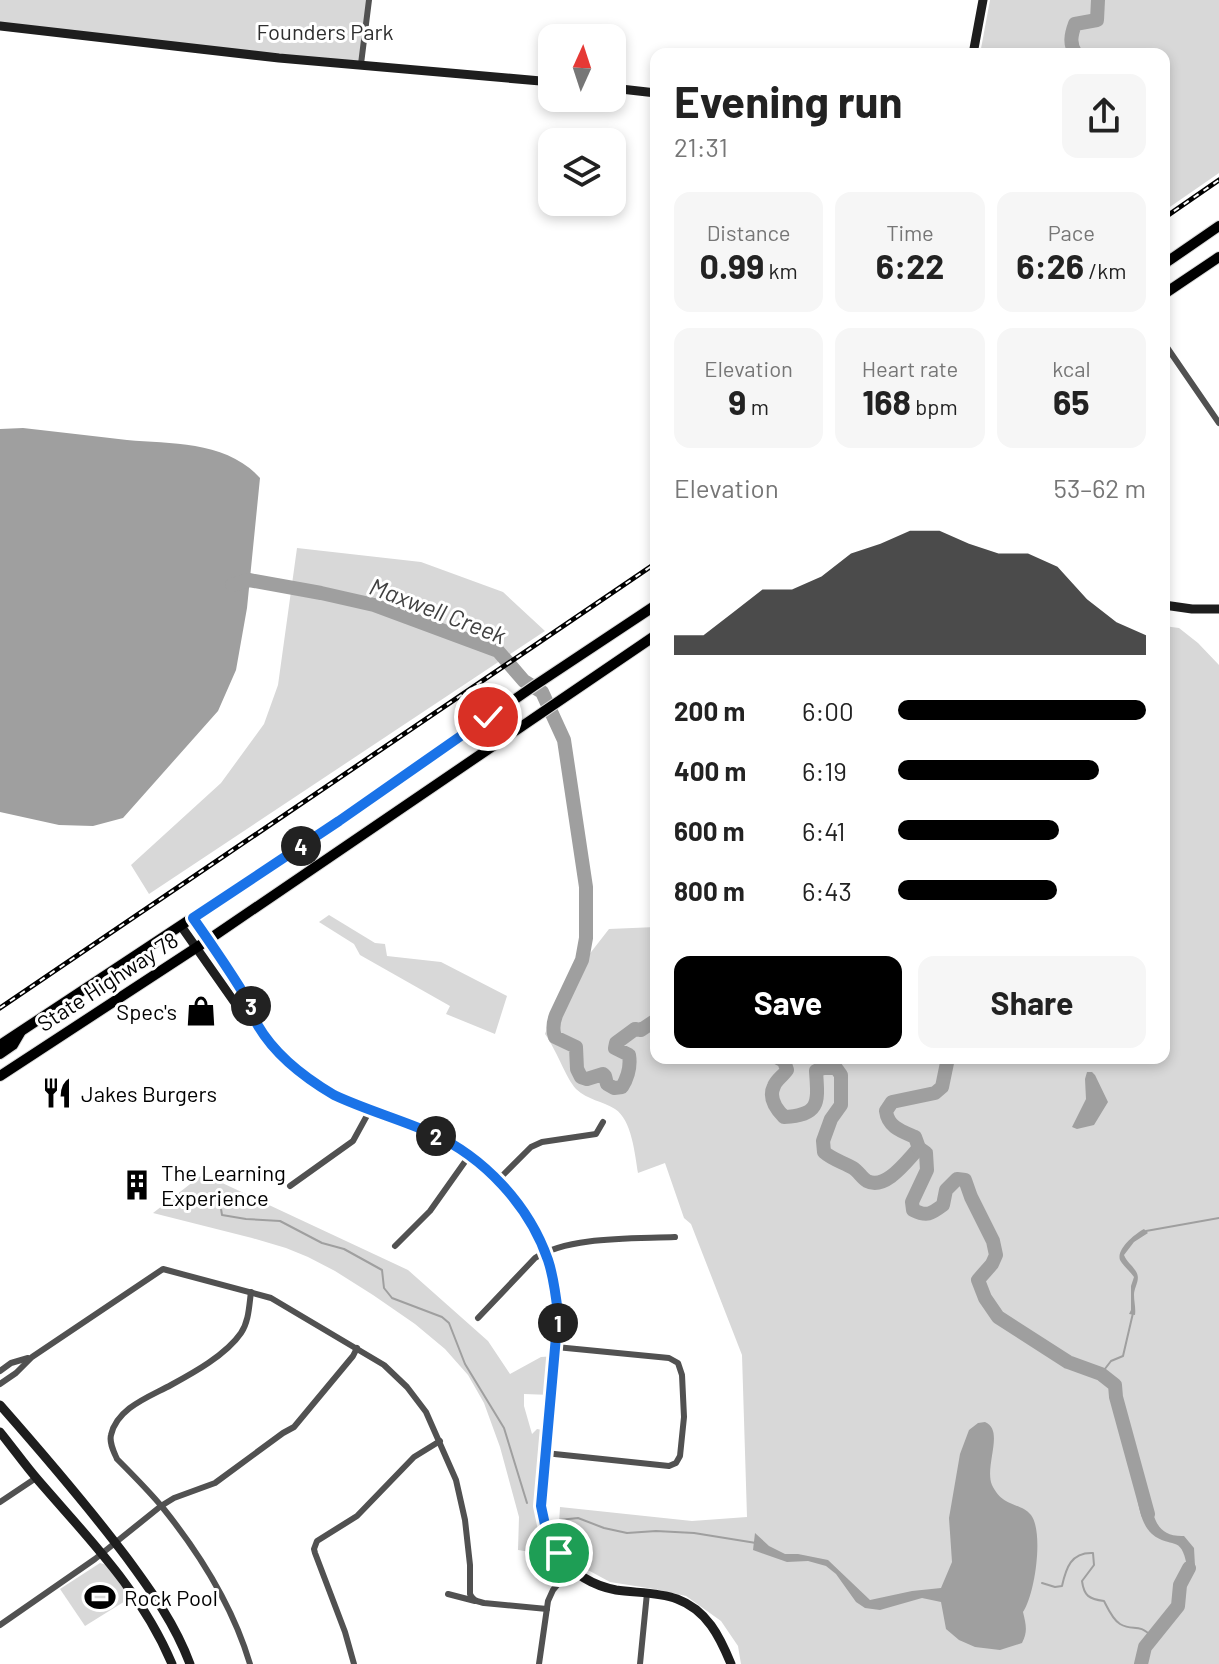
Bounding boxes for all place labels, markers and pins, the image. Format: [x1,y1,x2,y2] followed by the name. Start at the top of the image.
[454,683,522,751] pin
[281,826,321,866] pin: 4
[231,986,271,1026] pin: 3
[184,994,218,1028] shop icon: Spec's
[116,998,177,1024] place label: Spec's
[40,1076,74,1110] restaurant icon: Jakes Burgers
[81,1080,217,1106] place label: Jakes Burgers
[416,1116,456,1156] pin: 2
[161,1159,286,1210] place label: The Learning Experience
[120,1168,154,1202] building icon: The Learning Experience
[538,1303,578,1343] pin: 1
[525,1519,593,1587] pin
[83,1580,117,1614] sports icon: Rock Pool
[124,1584,218,1610] place label: Rock Pool

